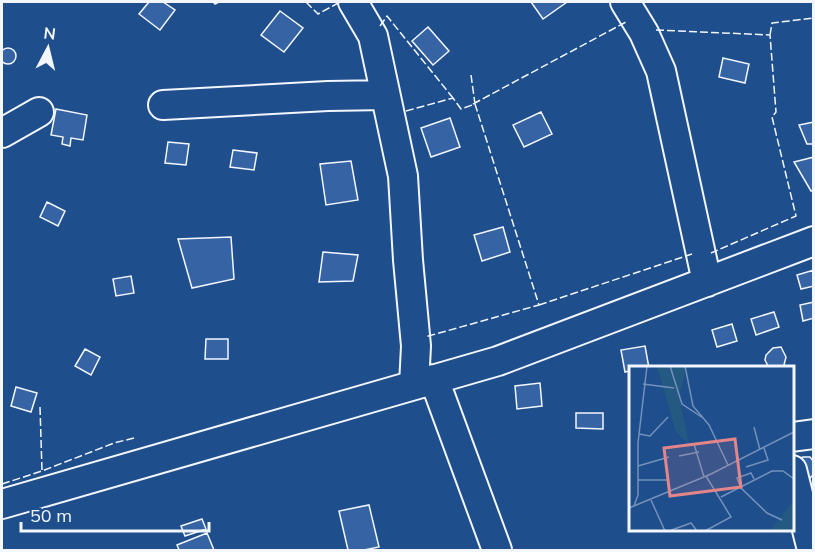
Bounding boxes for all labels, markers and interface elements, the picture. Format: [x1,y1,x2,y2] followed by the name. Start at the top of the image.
[18,18,78,78] north arrow
[43,22,57,44] text: N
[629,366,794,531] inset map
[21,495,208,533] scale bar
[30,504,72,527] text: 50 m

